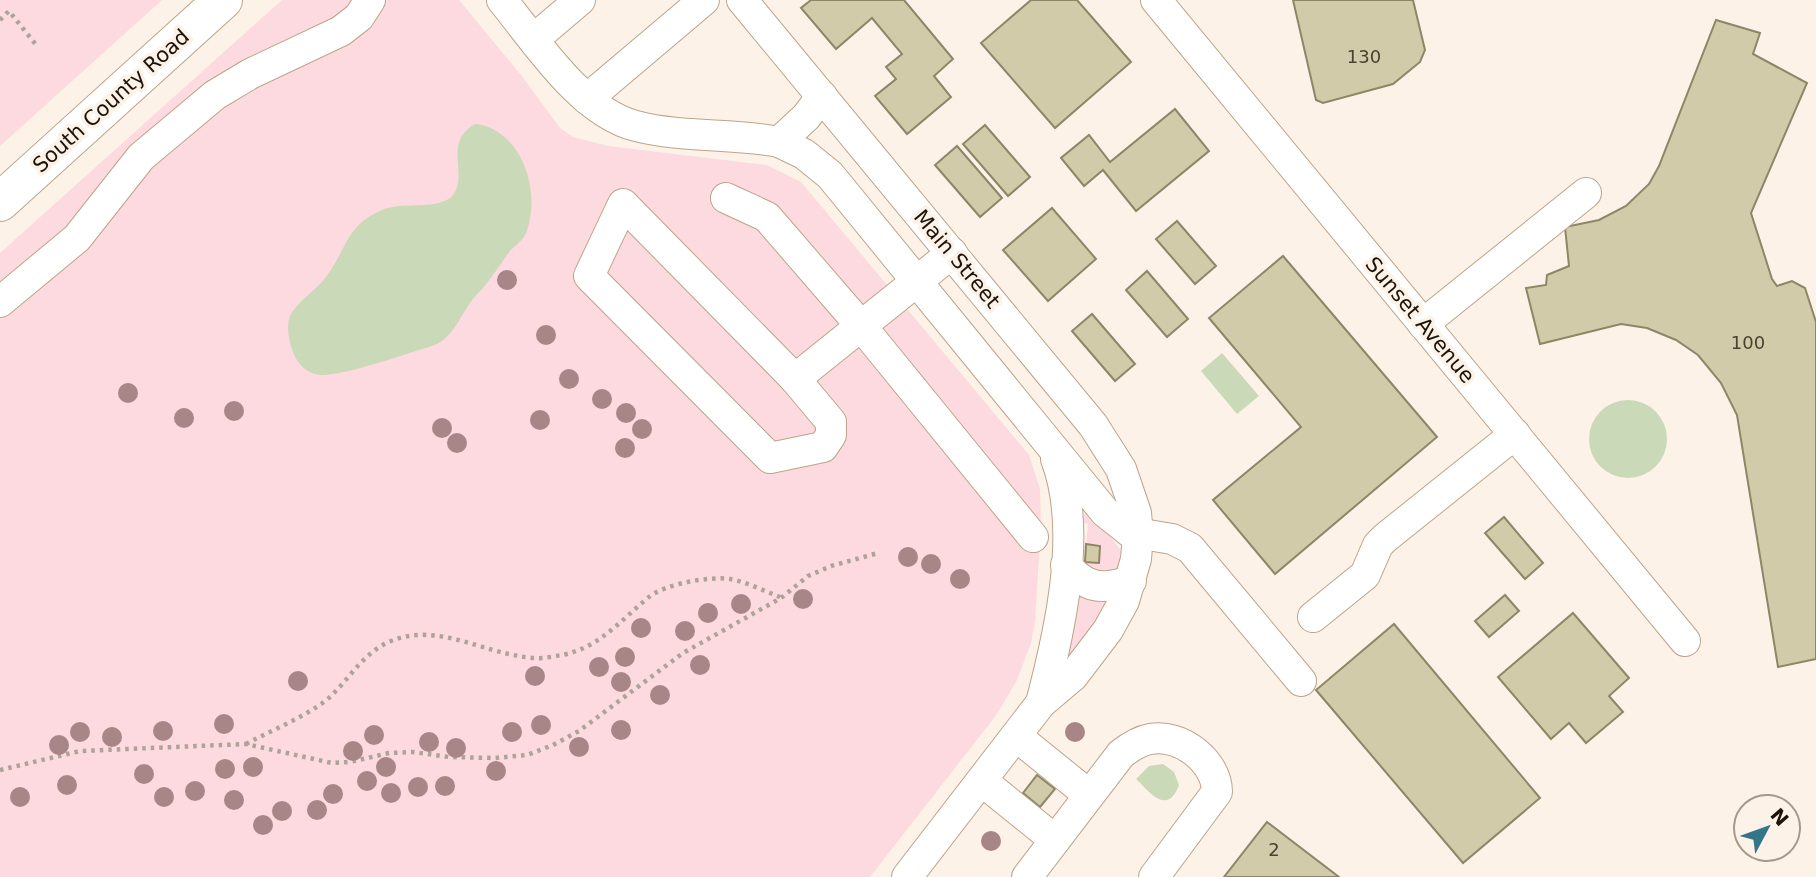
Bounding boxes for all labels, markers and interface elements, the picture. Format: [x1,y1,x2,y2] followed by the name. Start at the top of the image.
[28,25,194,177] street label: South County Road
[1347,46,1381,67] house number: 130
[909,205,1005,313] street label: Main Street
[1360,252,1480,388] street label: Sunset Avenue
[1731,332,1765,353] house number: 100
[1732,793,1802,863] north arrow
[1766,804,1793,830] text: N
[1268,839,1280,860] house number: 2

